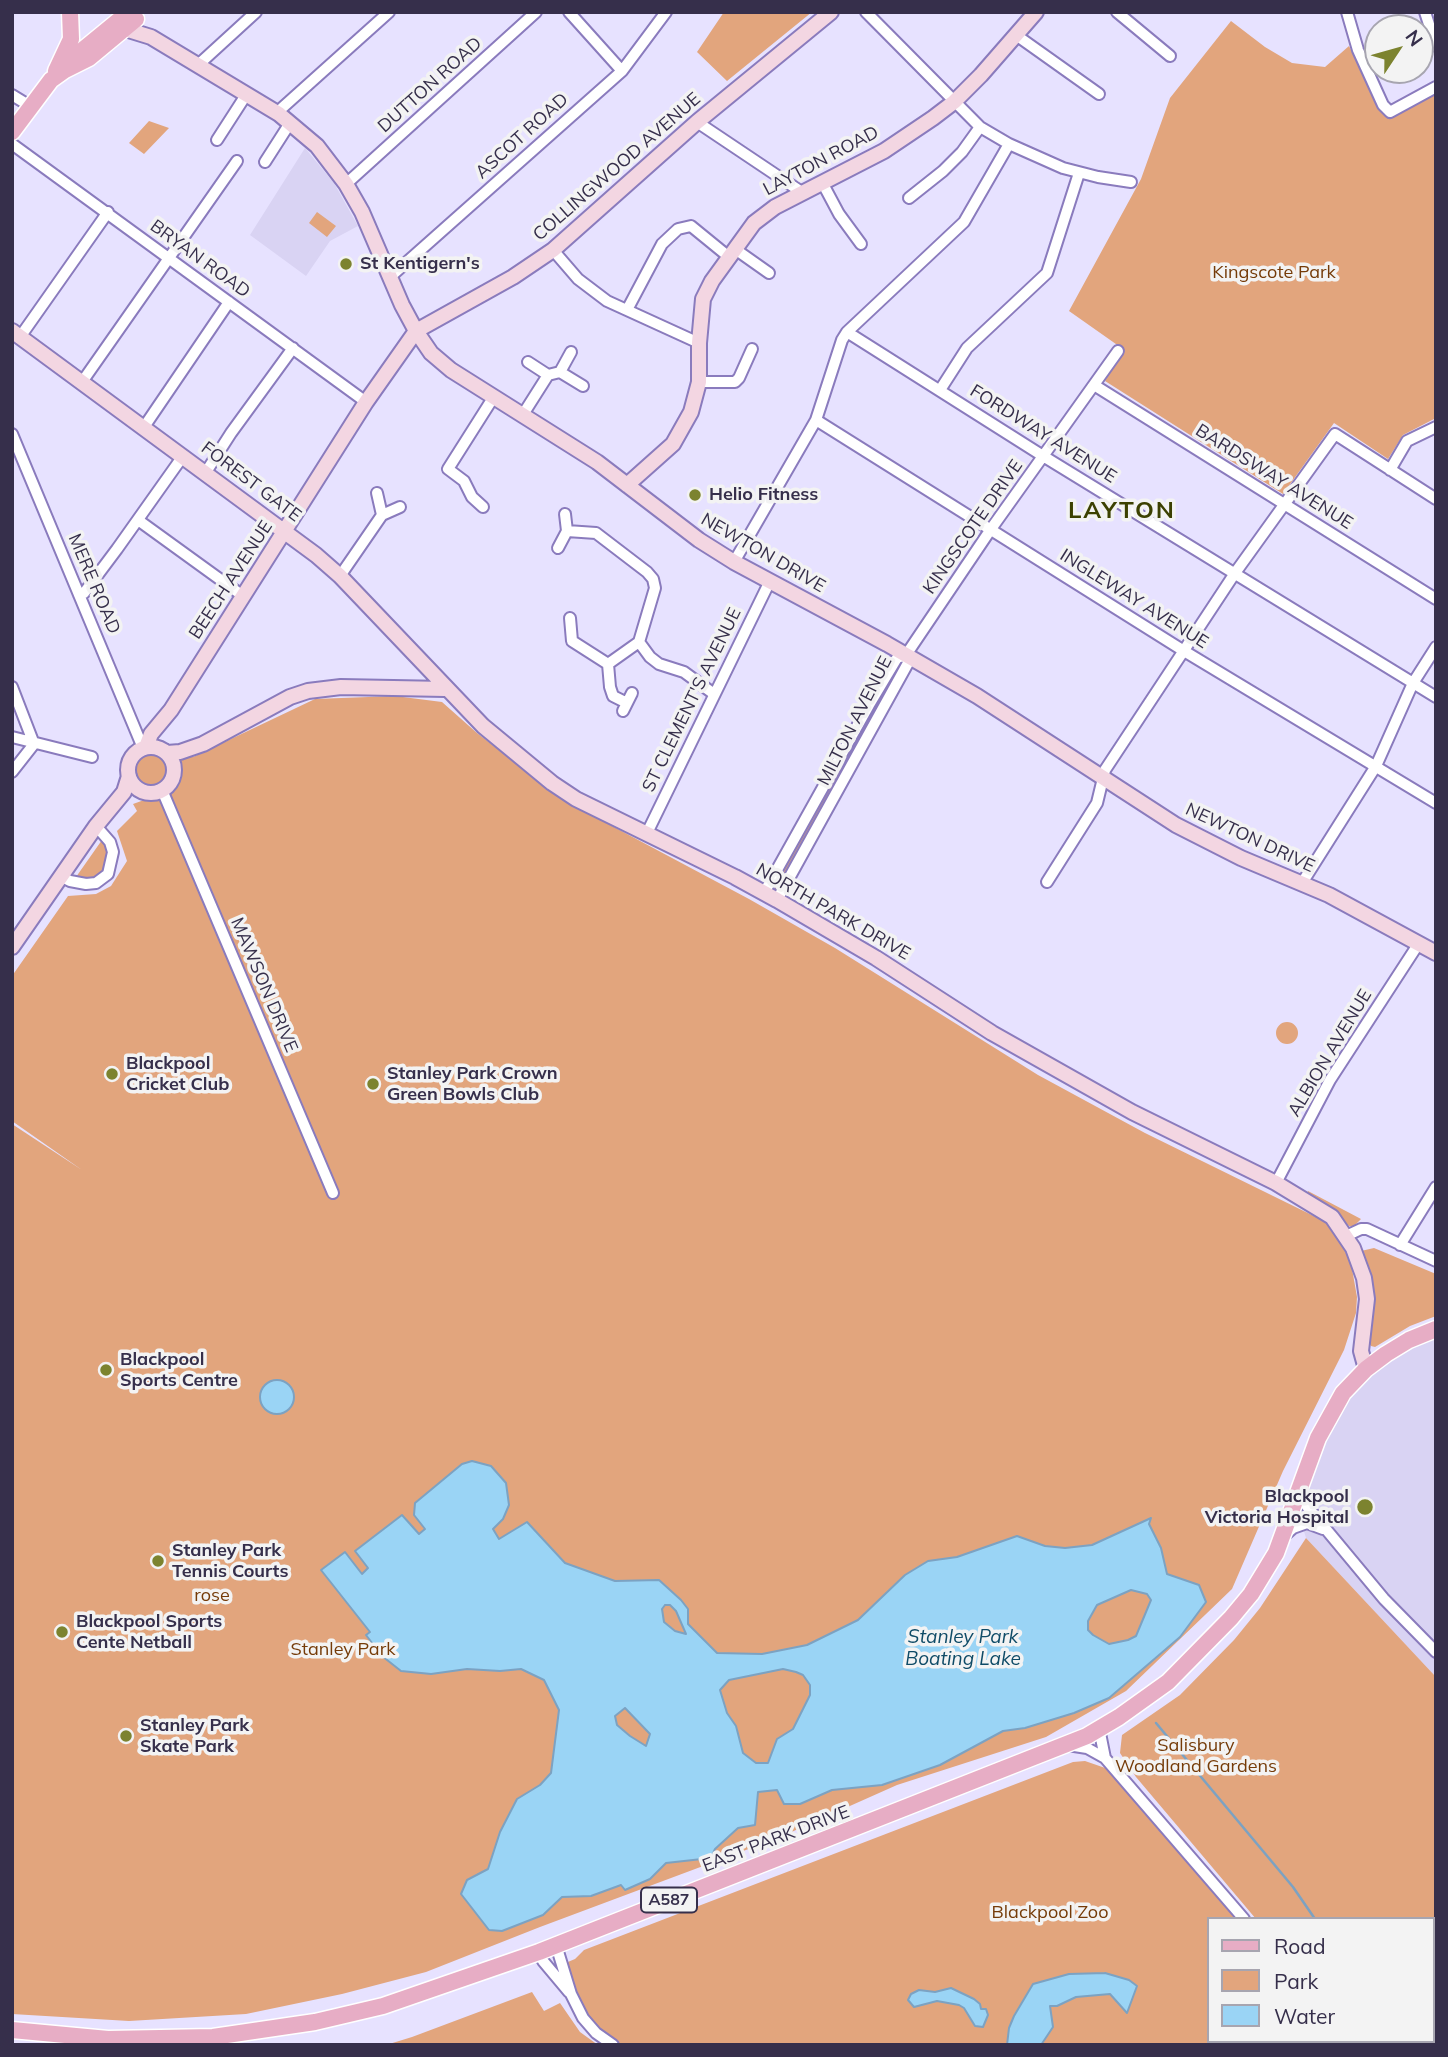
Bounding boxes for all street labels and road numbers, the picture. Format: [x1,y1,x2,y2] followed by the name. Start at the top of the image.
[374,33,486,137] street label: DUTTON ROAD
[529,88,705,246] street label: COLLINGWOOD AVENUE
[471,89,573,183] street label: ASCOT ROAD
[760,122,882,200] street label: LAYTON ROAD
[146,215,254,303] street label: BRYAN ROAD
[966,380,1120,488] street label: FORDWAY AVENUE
[1191,420,1357,534] street label: BARDSWAY AVENUE
[197,437,305,527] street label: FOREST GATE
[919,456,1027,598] street label: KINGSCOTE DRIVE
[697,509,829,597] street label: NEWTON DRIVE
[185,517,277,643] street label: BEECH AVENUE
[63,531,125,637] street label: MERE ROAD
[1056,545,1212,653] street label: INGLEWAY AVENUE
[638,604,746,796] street label: ST CLEMENT'S AVENUE
[813,653,897,789] street label: MILTON AVENUE
[1182,799,1318,877] street label: NEWTON DRIVE
[752,859,914,965] street label: NORTH PARK DRIVE
[226,914,302,1056] street label: MAWSON DRIVE
[1284,985,1376,1121] street label: ALBION AVENUE
[699,1801,853,1877] street label: EAST PARK DRIVE
[641,1888,697,1912] road number: A587

